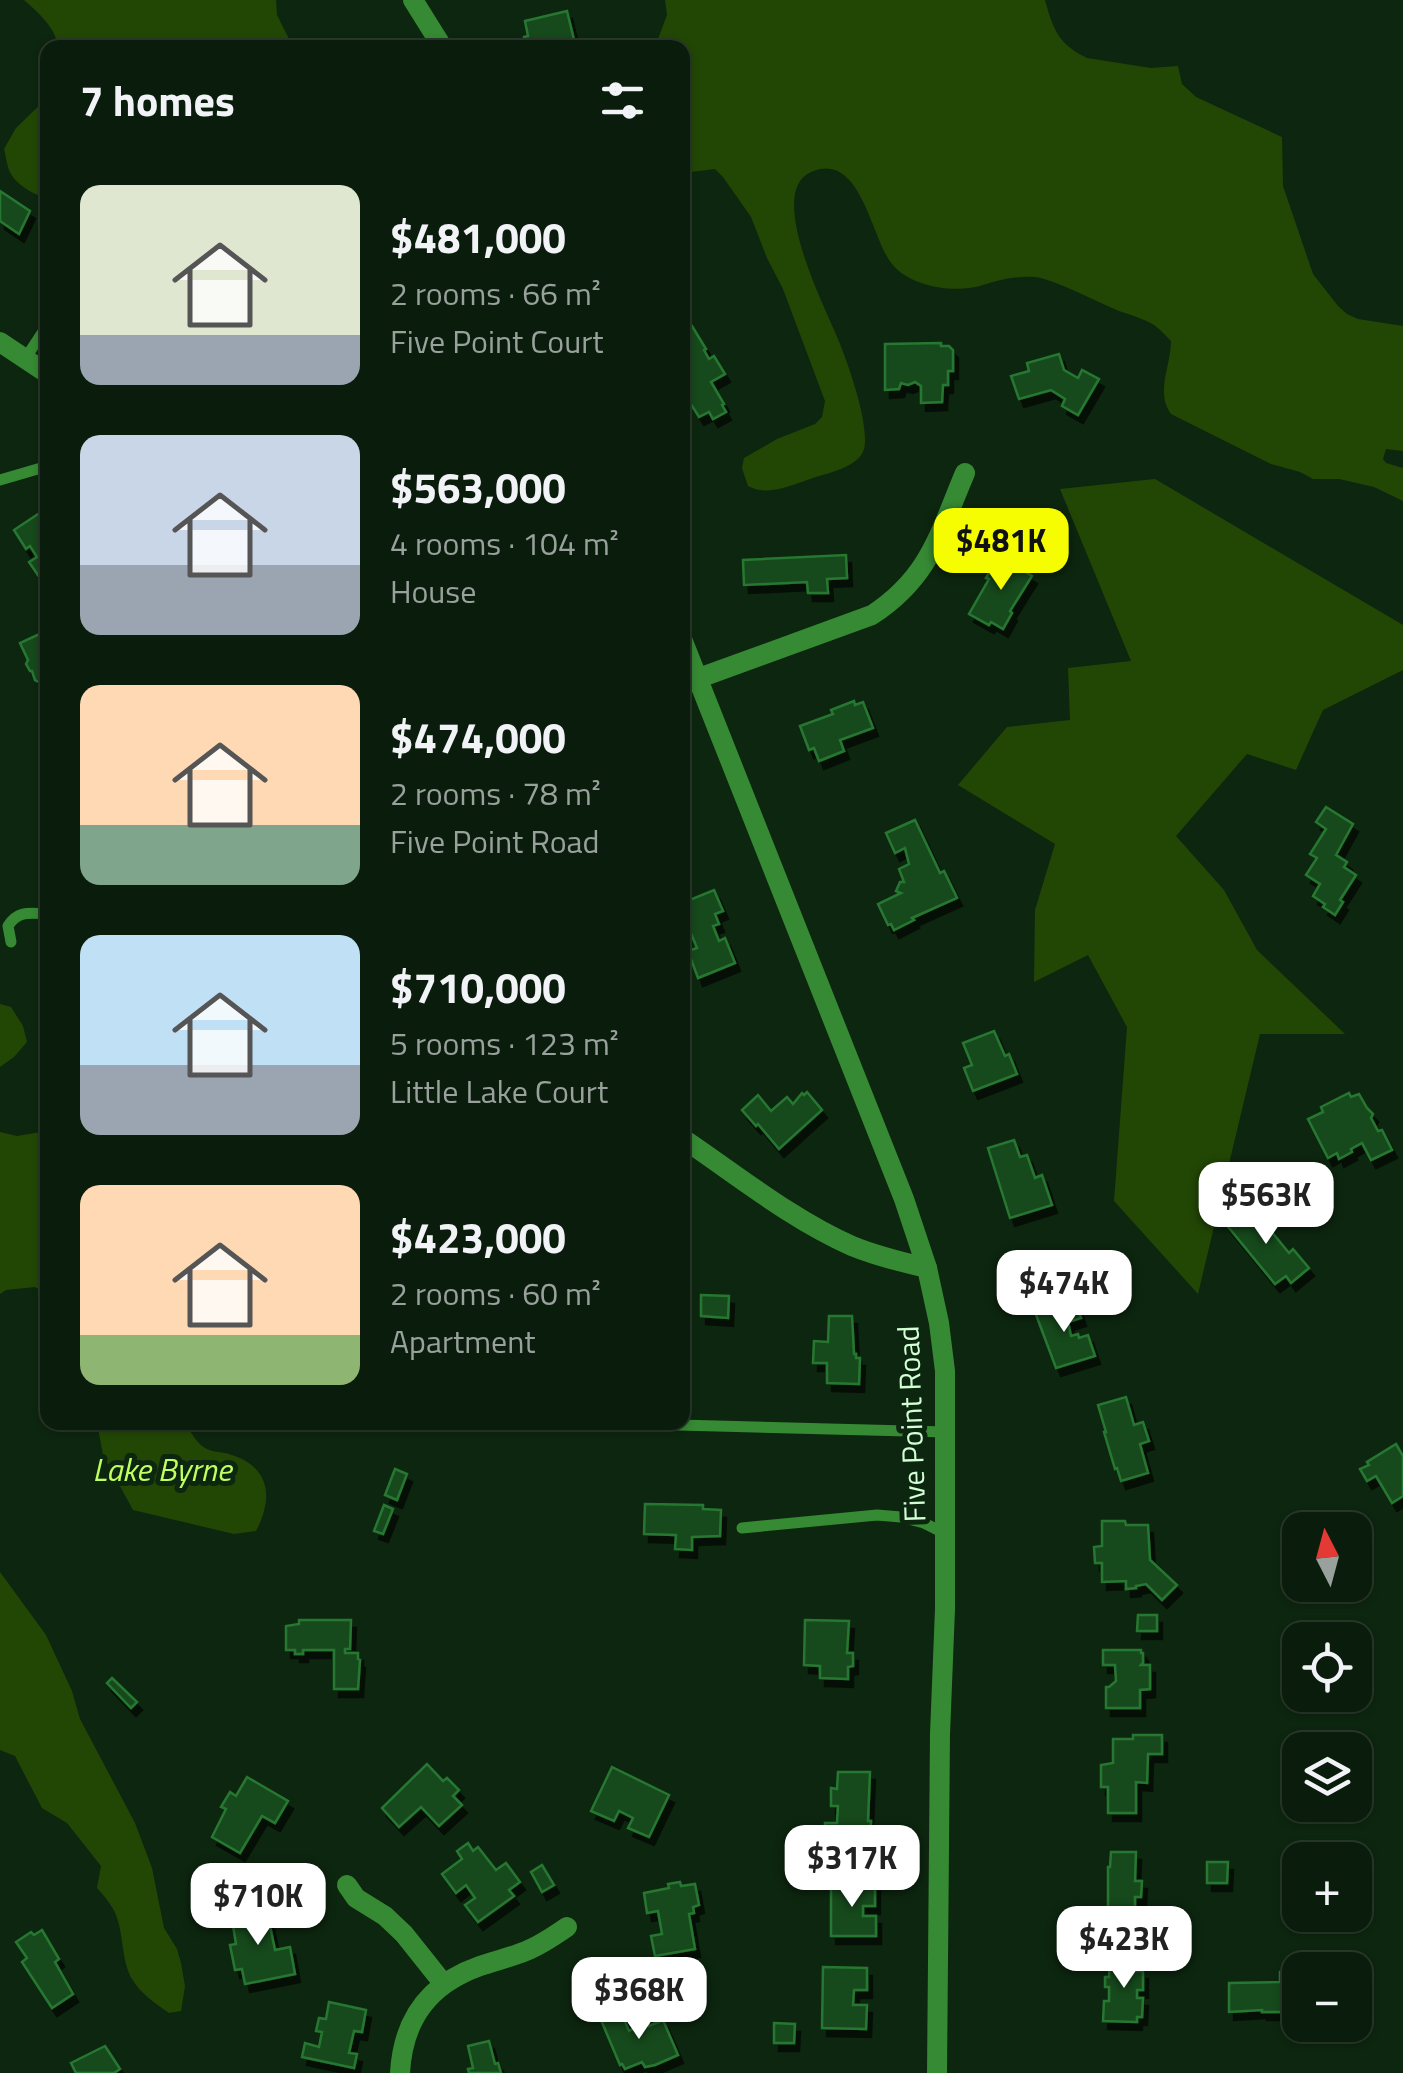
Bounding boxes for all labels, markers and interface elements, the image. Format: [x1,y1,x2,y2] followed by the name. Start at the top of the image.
[80,68,235,132] text: 7 homes
[595,73,650,128] icon: filters
[390,205,566,269] text: $481,000
[160,225,280,345] icon: home
[390,269,601,317] text: 2 rooms · 66 m²
[390,317,604,365] text: Five Point Court
[390,455,566,519] text: $563,000
[160,475,280,595] icon: home
[931,508,1071,593] pin: $481K
[956,516,1046,564] text: $481K
[390,519,619,567] text: 4 rooms · 104 m²
[390,567,476,615] text: House
[390,705,566,769] text: $474,000
[160,725,280,845] icon: home
[390,769,601,817] text: 2 rooms · 78 m²
[390,817,600,865] text: Five Point Road
[390,955,566,1019] text: $710,000
[160,975,280,1095] icon: home
[390,1019,619,1067] text: 5 rooms · 123 m²
[390,1067,608,1115] text: Little Lake Court
[1196,1162,1336,1247] pin: $563K
[1221,1170,1311,1218] text: $563K
[390,1205,566,1269] text: $423,000
[160,1225,280,1345] icon: home
[994,1250,1134,1335] pin: $474K
[1019,1258,1109,1306] text: $474K
[390,1269,601,1317] text: 2 rooms · 60 m²
[390,1317,536,1365] text: Apartment
[885,1325,937,1523] street label: Five Point Road
[93,1445,234,1493] water label: Lake Byrne
[1282,1512,1372,1602] north arrow
[1282,1512,1372,2042] map controls
[1282,1622,1372,1712] button: locate
[1282,1732,1372,1822] button: layers
[782,1825,922,1910] pin: $317K
[807,1833,897,1881] text: $317K
[1282,1842,1372,1932] button: +
[188,1863,328,1948] pin: $710K
[213,1871,303,1919] text: $710K
[1054,1906,1194,1991] pin: $423K
[1079,1914,1169,1962] text: $423K
[1282,1952,1372,2042] button: −
[569,1957,709,2042] pin: $368K
[594,1965,684,2013] text: $368K

